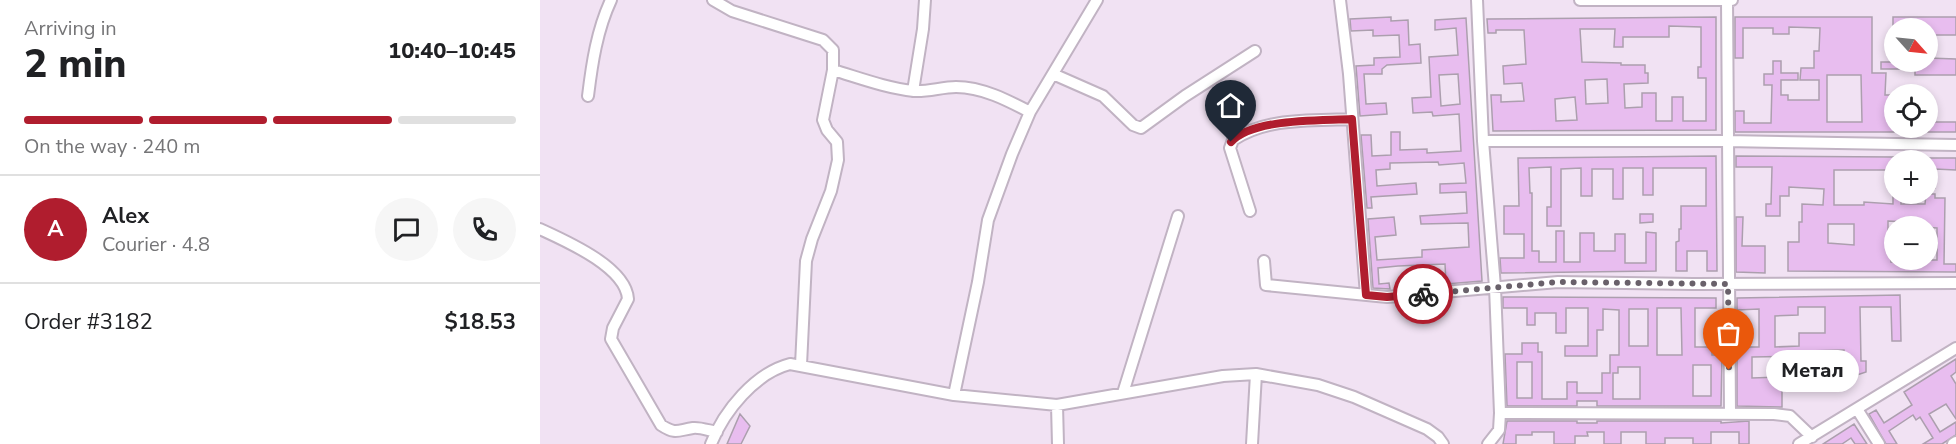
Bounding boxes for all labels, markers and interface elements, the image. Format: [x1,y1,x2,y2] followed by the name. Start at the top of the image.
[24,15,117,42] text: Arriving in
[1884,18,1938,72] north arrow
[1884,18,1938,270] map controls
[388,36,516,66] text: 10:40–10:45
[24,38,127,91] text: 2 min
[1205,80,1256,142] pin
[1884,84,1938,138] button: locate
[1214,89,1247,122] icon: home
[24,133,200,160] text: On the way · 240 m
[1884,150,1938,204] button: +
[375,198,438,261] button: chat
[453,198,516,261] button: phone
[102,201,149,231] text: Alex
[47,214,64,244] text: A
[1884,216,1938,270] button: −
[102,231,210,258] text: Courier · 4.8
[1393,264,1453,324] courier
[1407,278,1440,311] icon: bike
[24,307,153,337] text: Order #3182
[445,307,516,337] text: $18.53
[1703,308,1754,370] pin
[1712,317,1745,350] icon: bag
[1765,349,1858,391] callout: Метал
[1781,357,1844,384] text: Метал

